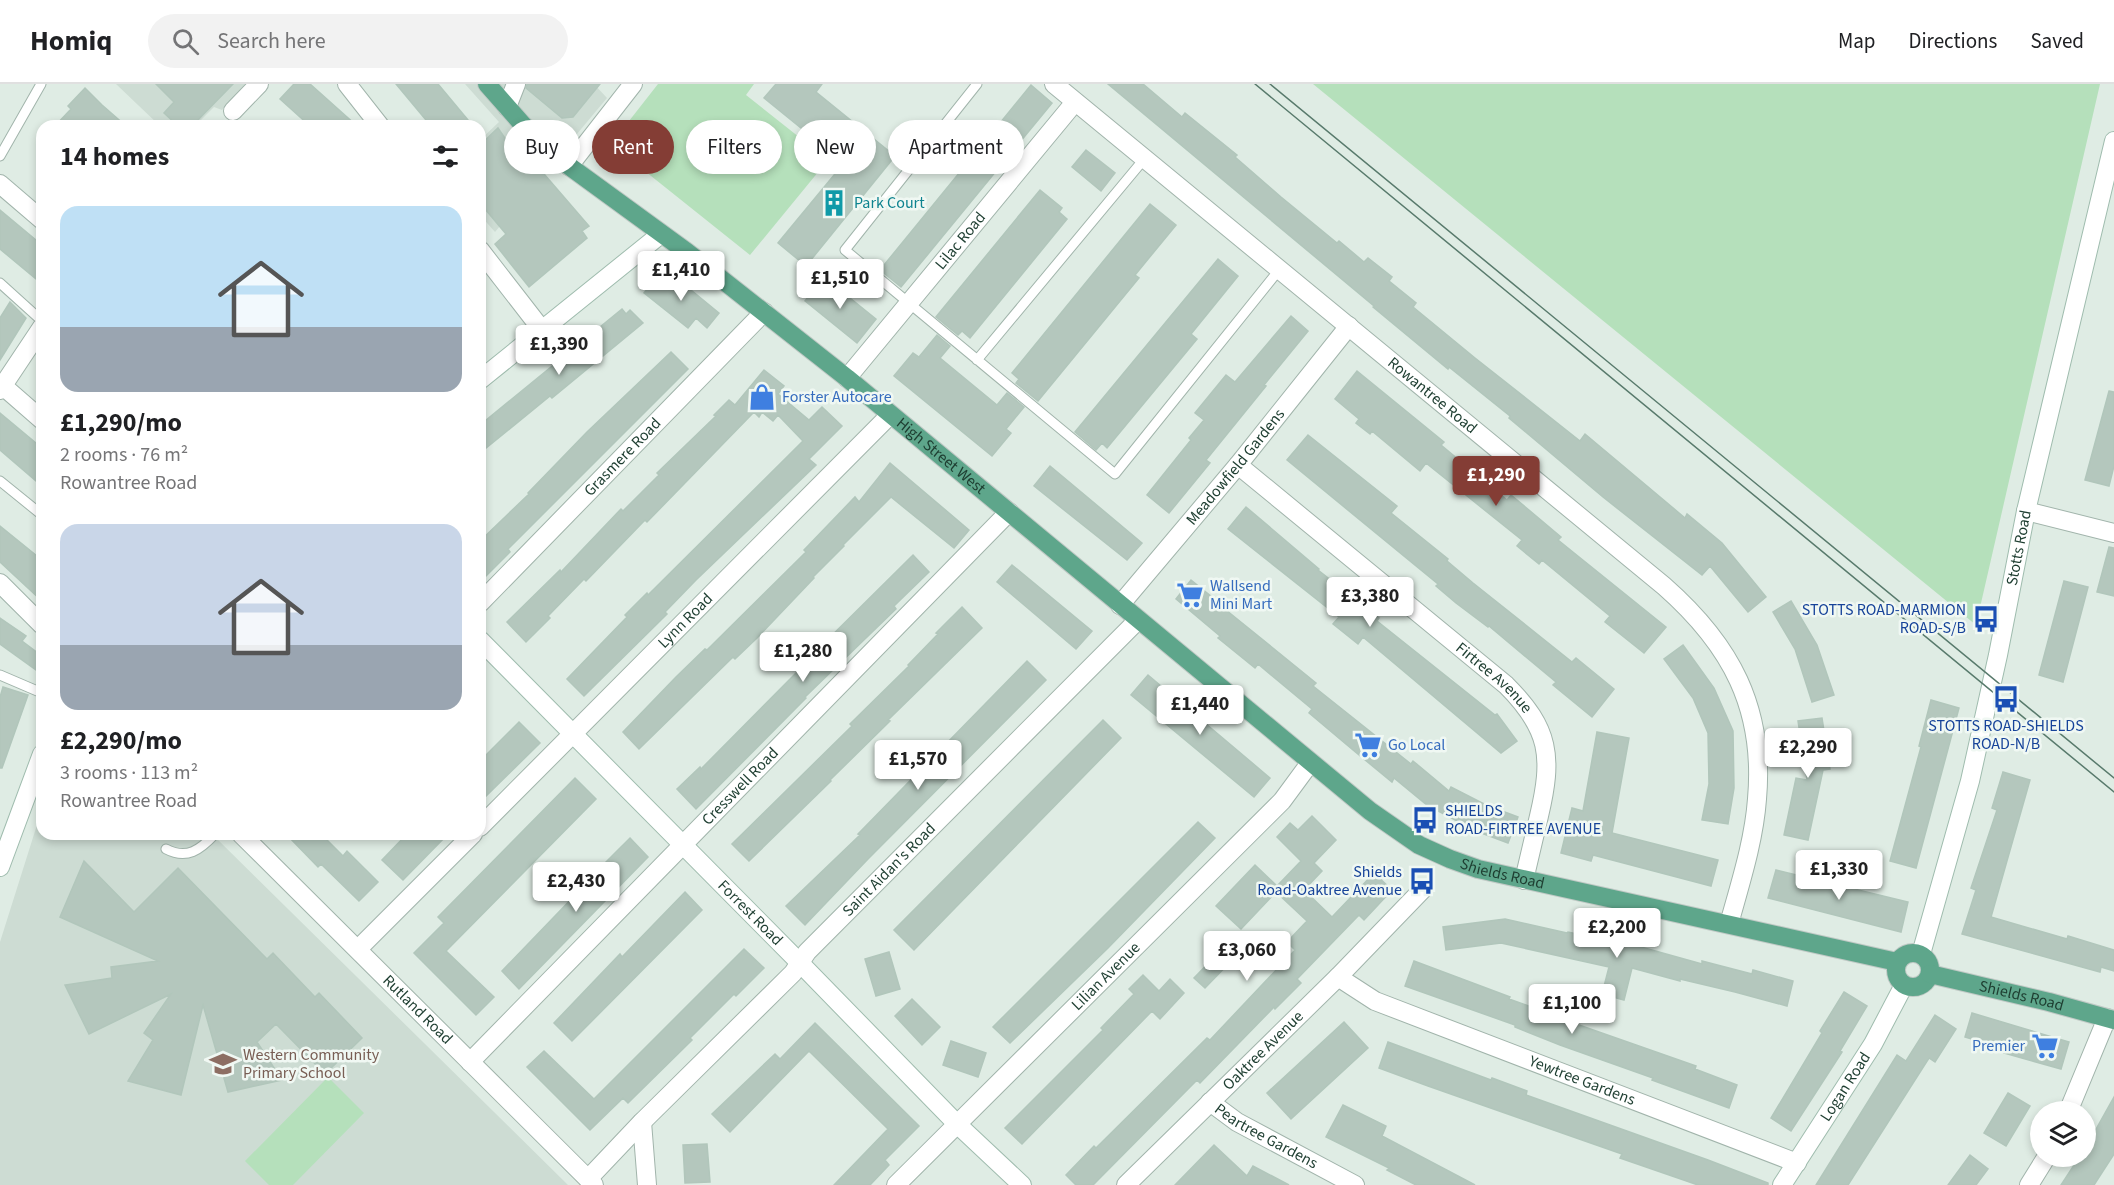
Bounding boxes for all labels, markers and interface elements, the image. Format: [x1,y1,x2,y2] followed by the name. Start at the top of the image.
[148,14,568,68] search box
[30,21,112,61] text: Homiq
[169,25,202,58] icon: search
[217,25,326,57] text: Search here
[1838,26,1876,56] text: Map
[1909,26,1997,56] text: Directions
[2030,26,2084,56] text: Saved
[504,120,580,174] chip: Buy
[592,120,674,174] chip: Rent
[686,120,782,174] chip: Filters
[794,120,876,174] chip: New
[888,120,1024,174] chip: Apartment
[60,138,169,175] text: 14 homes
[429,140,462,173] icon: filters
[819,188,849,218] building icon: Park Court
[854,192,925,214] place label: Park Court
[930,207,991,274] street label: Lilac Road
[207,245,315,353] icon: home
[632,251,730,302] pin: £1,410
[652,256,710,284] text: £1,410
[791,259,889,310] pin: £1,510
[811,264,869,292] text: £1,510
[510,325,608,376] pin: £1,390
[530,330,588,358] text: £1,390
[1383,352,1482,439] street label: Rowantree Road
[747,382,777,412] shop icon: Forster Autocare
[782,386,892,408] place label: Forster Autocare
[60,404,182,441] text: £1,290/mo
[1181,404,1290,530] street label: Meadowfield Gardens
[892,412,991,500] street label: High Street West
[579,413,666,501] street label: Grasmere Road
[60,441,188,469] text: 2 rooms · 76 m²
[1447,456,1545,507] pin: £1,290
[1467,461,1525,489] text: £1,290
[60,469,197,497] text: Rowantree Road
[2001,508,2037,587] street label: Stotts Road
[207,563,315,671] icon: home
[1210,575,1273,615] place label: Wallsend Mini Mart
[1321,577,1419,628] pin: £3,380
[1175,580,1205,610] supermarket icon: Wallsend Mini Mart
[1341,582,1399,610] text: £3,380
[653,588,718,653] street label: Lynn Road
[1802,599,1966,639] place label: STOTTS ROAD-MARMION ROAD-S/B
[1971,604,2001,634] bus stop icon: STOTTS ROAD-MARMION ROAD-S/B
[754,632,852,683] pin: £1,280
[774,637,832,665] text: £1,280
[1451,637,1537,718] street label: Firtree Avenue
[1991,684,2021,714] bus stop icon: STOTTS ROAD-SHIELDS ROAD-N/B
[1151,685,1249,736] pin: £1,440
[1171,690,1229,718] text: £1,440
[1928,715,2084,755] place label: STOTTS ROAD-SHIELDS ROAD-N/B
[60,722,182,759] text: £2,290/mo
[1759,728,1857,779] pin: £2,290
[1353,730,1383,760] supermarket icon: Go Local
[1779,733,1837,761] text: £2,290
[1388,734,1445,756] place label: Go Local
[869,740,967,791] pin: £1,570
[697,743,783,830] street label: Cresswell Road
[889,745,947,773] text: £1,570
[60,759,198,787] text: 3 rooms · 113 m²
[60,787,197,815] text: Rowantree Road
[1445,800,1601,840] place label: SHIELDS ROAD-FIRTREE AVENUE
[1410,805,1440,835] bus stop icon: SHIELDS ROAD-FIRTREE AVENUE
[837,818,941,922] street label: Saint Aidan's Road
[1790,850,1888,901] pin: £1,330
[1457,852,1547,894] street label: Shields Road
[1810,855,1868,883] text: £1,330
[1257,861,1402,901] place label: Shields Road-Oaktree Avenue
[527,862,625,913] pin: £2,430
[1407,866,1437,896] bus stop icon: Shields Road-Oaktree Avenue
[547,867,605,895] text: £2,430
[713,875,788,951] street label: Forrest Road
[1568,908,1666,959] pin: £2,200
[1588,913,1646,941] text: £2,200
[1198,931,1296,982] pin: £3,060
[1218,936,1276,964] text: £3,060
[1066,937,1145,1015] street label: Lilian Avenue
[378,970,457,1049] street label: Rutland Road
[1977,975,2066,1017] street label: Shields Road
[1523,984,1621,1035] pin: £1,100
[1543,989,1601,1017] text: £1,100
[1218,1006,1308,1095] street label: Oaktree Avenue
[2030,1031,2060,1061] supermarket icon: Premier
[1972,1035,2025,1057] place label: Premier
[243,1044,380,1084] place label: Western Community Primary School
[1815,1048,1876,1126] street label: Logan Road
[208,1049,238,1079] school or university icon: Western Community Primary School
[1525,1050,1639,1111] street label: Yewtree Gardens
[1210,1098,1322,1174] street label: Peartree Gardens
[2030,1101,2096,1167] map controls
[2030,1101,2096,1167] button: layers

